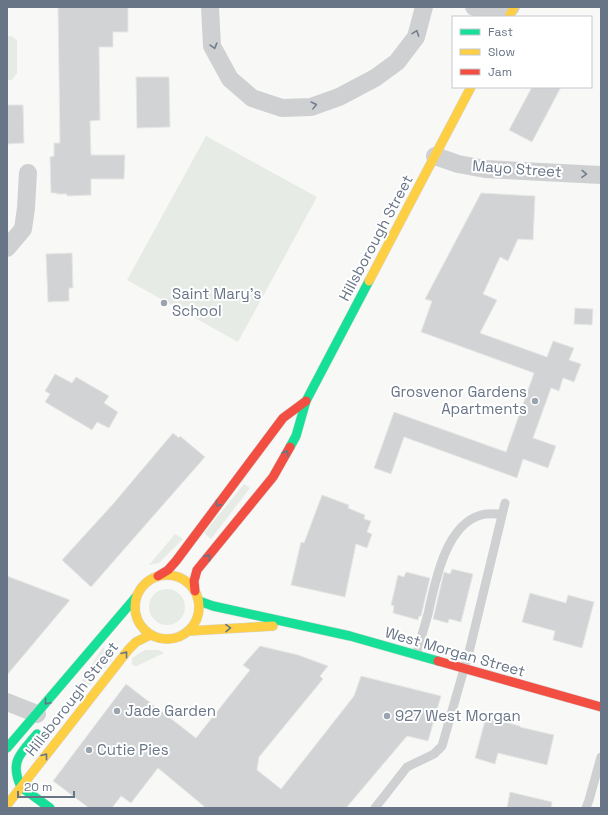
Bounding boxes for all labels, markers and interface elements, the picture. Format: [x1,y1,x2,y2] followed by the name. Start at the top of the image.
[452,16,592,88] legend
[488,24,513,40] text: Fast
[412,30,420,37] one-way arrow
[209,42,218,49] one-way arrow
[488,44,515,60] text: Slow
[488,64,512,80] text: Jam
[310,102,317,110] one-way arrow
[472,156,562,181] street label: Mayo Street
[581,170,587,178] one-way arrow
[334,171,417,304] street label: Hillsborough Street
[172,284,261,320] place label: Saint Mary's School
[159,298,169,308] marker: Saint Mary's School
[391,382,527,418] place label: Grosvenor Gardens Apartments
[530,396,540,406] marker: Grosvenor Gardens Apartments
[282,450,289,457] one-way arrow
[215,500,223,507] one-way arrow
[204,554,211,561] one-way arrow
[383,622,528,681] street label: West Morgan Street
[225,624,231,632] one-way arrow
[21,638,122,760] street label: Hillsborough Street
[121,652,128,659] one-way arrow
[45,697,52,704] one-way arrow
[125,701,216,720] place label: Jade Garden
[112,706,122,716] marker: Jade Garden
[395,706,521,725] place label: 927 West Morgan
[382,711,392,721] marker: 927 West Morgan
[97,740,169,759] place label: Cutie Pies
[84,745,94,755] marker: Cutie Pies
[40,754,47,761] one-way arrow
[18,773,74,799] scale bar
[24,779,52,795] text: 20 m

